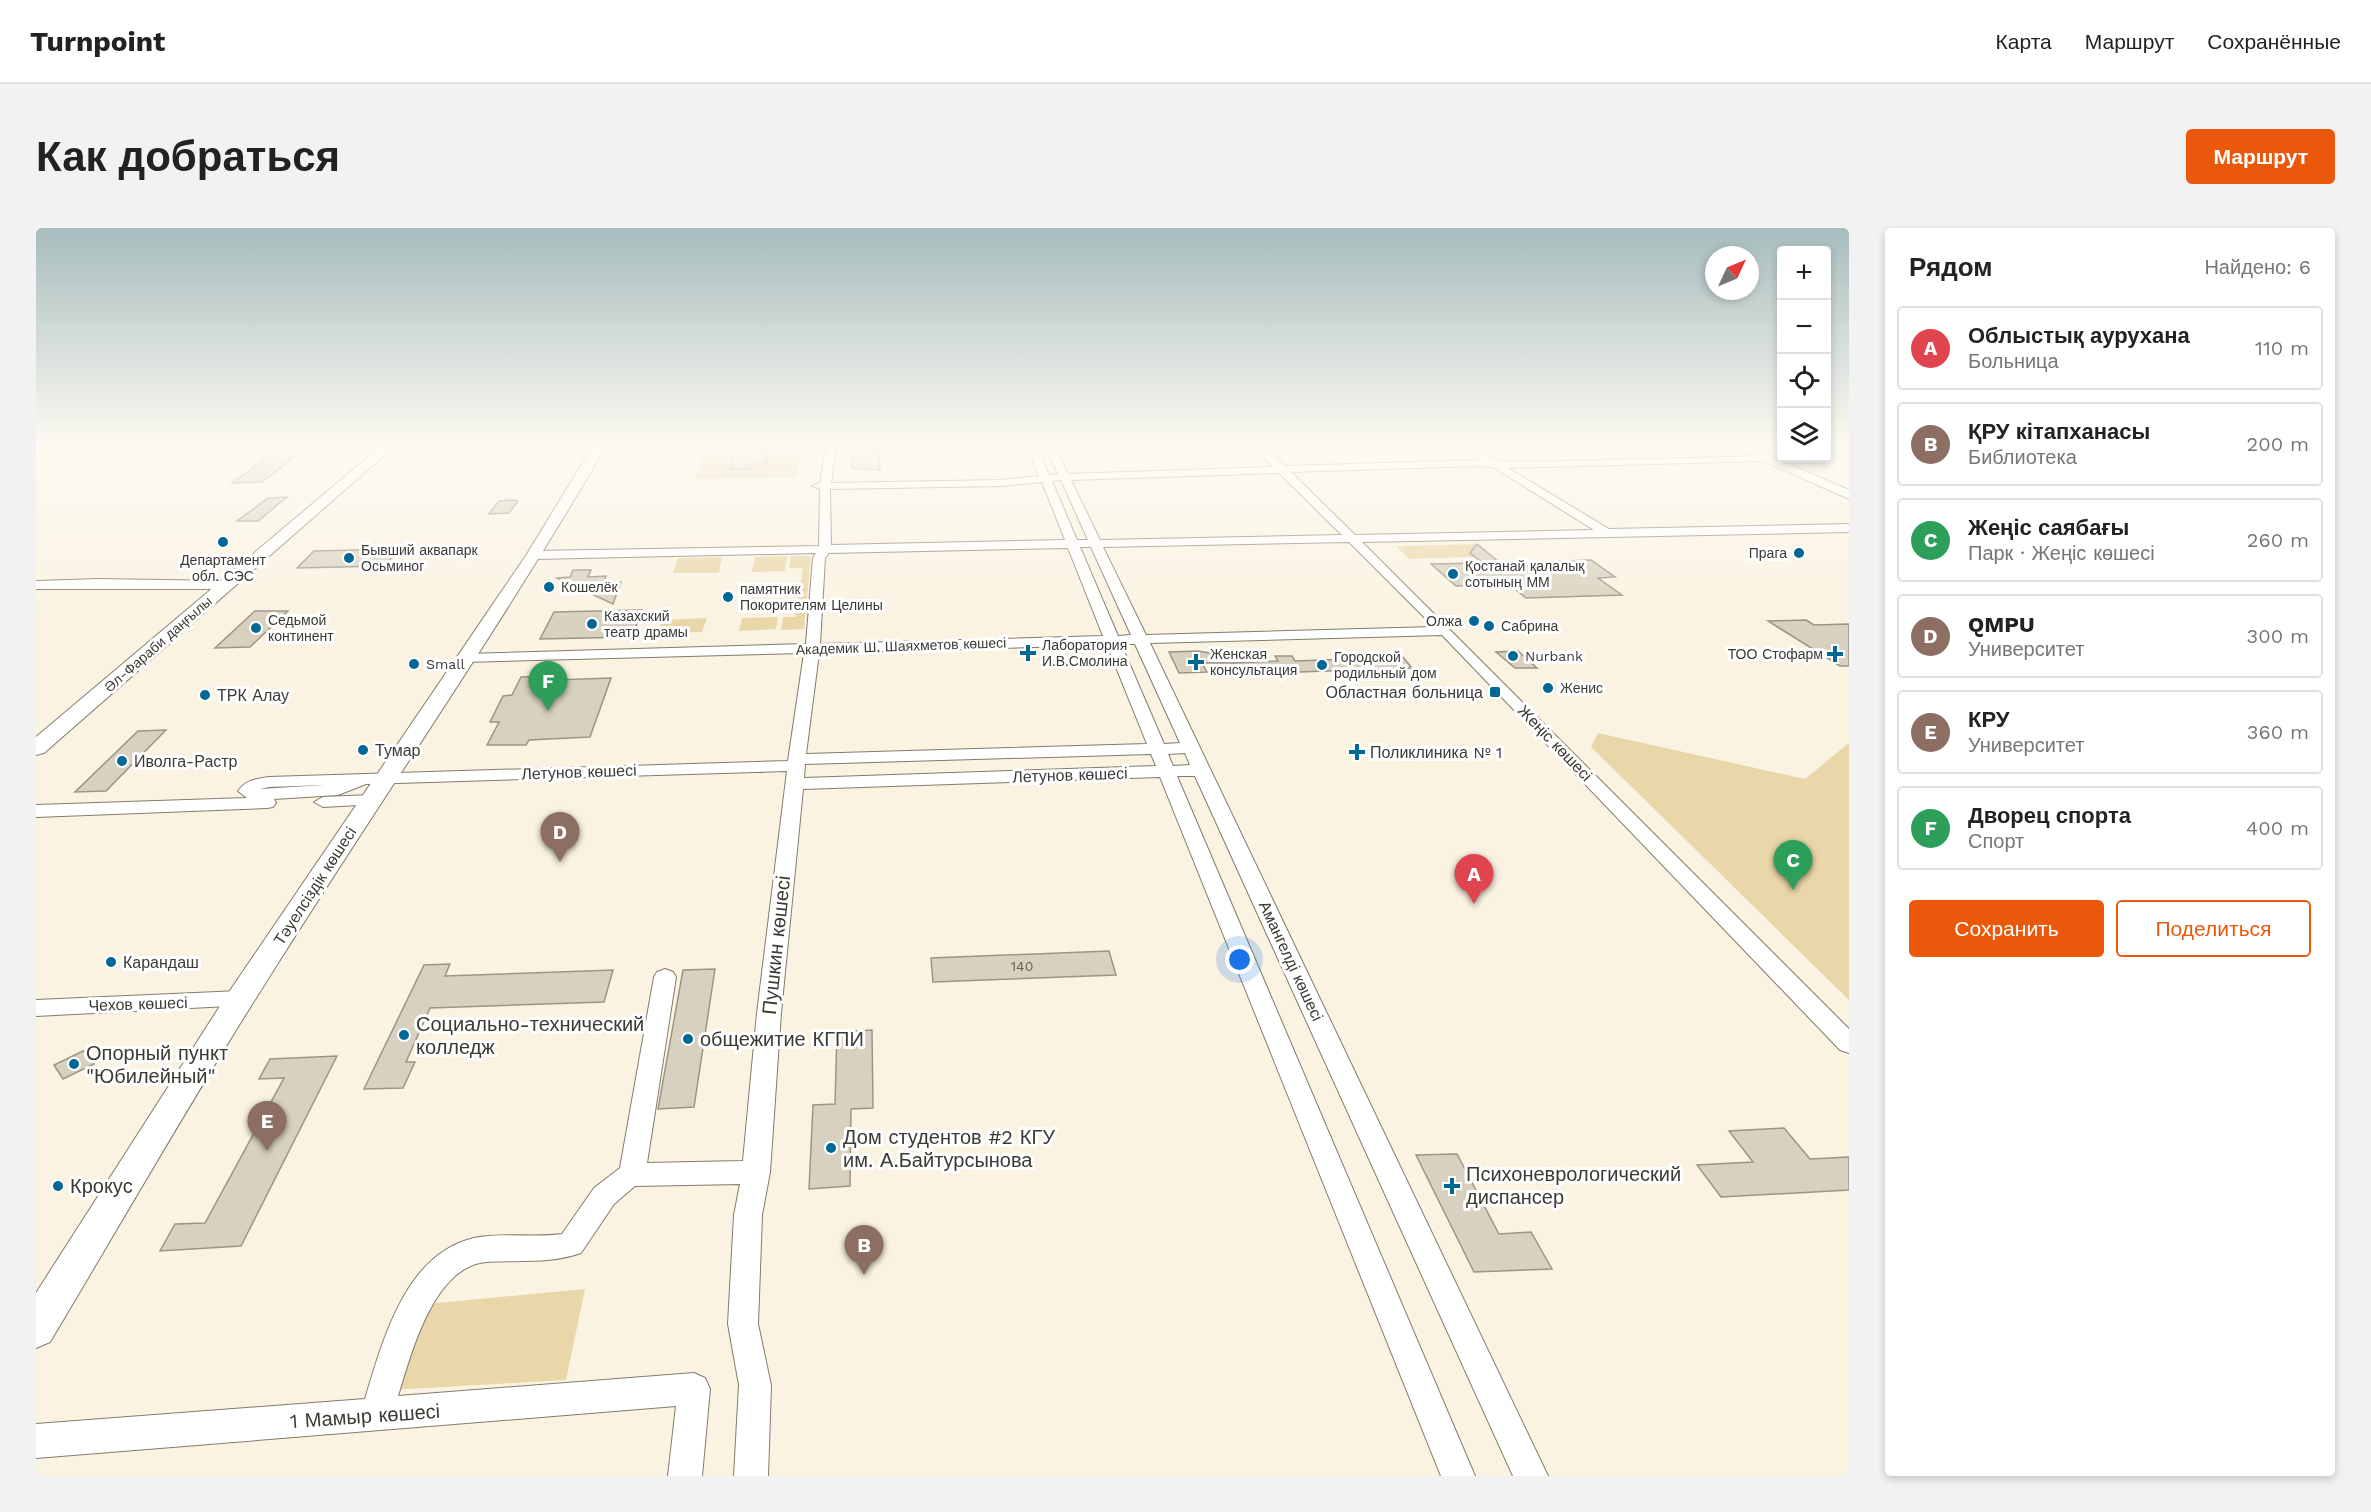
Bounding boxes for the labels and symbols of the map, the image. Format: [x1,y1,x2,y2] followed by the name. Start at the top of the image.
[1705,246,1759,300] north arrow
[216,535,230,549] marker: Департамент обл. СЭС
[361,542,478,574] place label: Бывший аквапарк Осьминог
[1749,545,1787,561] place label: Прага
[1792,546,1806,560] marker: Прага
[342,551,356,565] marker: Бывший аквапарк Осьминог
[180,552,266,584] place label: Департамент обл. СЭС
[1465,558,1585,590] place label: Қостанай қалалық сотының ММ
[1446,567,1460,581] marker: Қостанай қалалық сотының ММ
[561,579,618,595] place label: Кошелёк
[542,580,556,594] marker: Кошелёк
[740,581,883,613] place label: памятник Покорителям Целины
[721,590,735,604] marker: памятник Покорителям Целины
[101,593,215,695] street label: Әл-Фараби даңғылы
[604,608,688,640] place label: Казахский театр драмы
[268,612,334,644] place label: Седьмой континент
[1426,613,1462,629] place label: Олжа
[1467,614,1481,628] marker: Олжа
[585,617,599,631] marker: Казахский театр драмы
[1501,618,1558,634] place label: Сабрина
[1482,619,1496,633] marker: Сабрина
[249,621,263,635] marker: Седьмой континент
[795,634,1007,658] street label: Академик Ш. Шаяхметов көшесі
[1042,637,1128,669] place label: Лаборатория И.В.Смолина
[1019,644,1037,662] marker: Лаборатория И.В.Смолина
[1210,646,1297,678] place label: Женская консультация
[1728,646,1823,662] place label: ТОО Стофарм
[1828,647,1842,661] marker: ТОО Стофарм
[1525,648,1583,664] place label: Nurbank
[1334,649,1437,681] place label: Городской родильный дом
[1506,649,1520,663] marker: Nurbank
[1187,653,1205,671] marker: Женская консультация
[426,656,465,672] place label: Small
[407,657,421,671] marker: Small
[1315,658,1329,672] marker: Городской родильный дом
[528,662,568,711] pin: F
[1560,680,1603,696] place label: Женис
[1541,681,1555,695] marker: Женис
[1325,683,1483,702] place label: Областная больница
[1488,685,1502,699] marker: Областная больница
[217,686,289,705] place label: ТРК Алау
[198,688,212,702] marker: ТРК Алау
[1514,701,1596,785] street label: Жеңіс көшесі
[375,741,421,760] place label: Тумар
[356,743,370,757] marker: Тумар
[1348,743,1366,761] marker: Поликлиника № 1
[1370,743,1502,762] place label: Поликлиника № 1
[134,752,238,771] place label: Иволга-Растр
[115,754,129,768] marker: Иволга-Растр
[521,760,637,784] street label: Летунов көшесі
[1012,763,1128,787] street label: Летунов көшесі
[540,812,580,862] pin: D
[270,823,360,949] street label: Тәуелсіздік көшесі
[1774,840,1812,890] pin: C
[1454,854,1494,904] pin: A
[757,874,795,1016] street label: Пушкин көшесі
[1255,898,1327,1024] street label: Амангелді көшесі
[1225,945,1254,974] your location
[123,953,199,972] place label: Карандаш
[104,955,118,969] marker: Карандаш
[1011,958,1033,974] house number: 140
[88,993,188,1015] street label: Чехов көшесі
[416,1012,644,1059] place label: Социально-технический колледж
[700,1027,864,1051] place label: общежитие КГПИ
[397,1028,411,1042] marker: Социально-технический колледж
[681,1032,695,1046] marker: общежитие КГПИ
[86,1041,228,1088] place label: Опорный пункт "Юбилейный"
[67,1057,81,1071] marker: Опорный пункт "Юбилейный"
[248,1102,286,1151] pin: E
[843,1125,1055,1172] place label: Дом студентов #2 КГУ им. А.Байтурсынова
[824,1141,838,1155] marker: Дом студентов #2 КГУ им. А.Байтурсынова
[1466,1162,1681,1209] place label: Психоневрологический диспансер
[70,1174,133,1198] place label: Крокус
[1443,1177,1461,1195] marker: Психоневрологический диспансер
[51,1179,65,1193] marker: Крокус
[844,1226,884,1275] pin: B
[289,1399,441,1433] street label: 1 Мамыр көшесі

